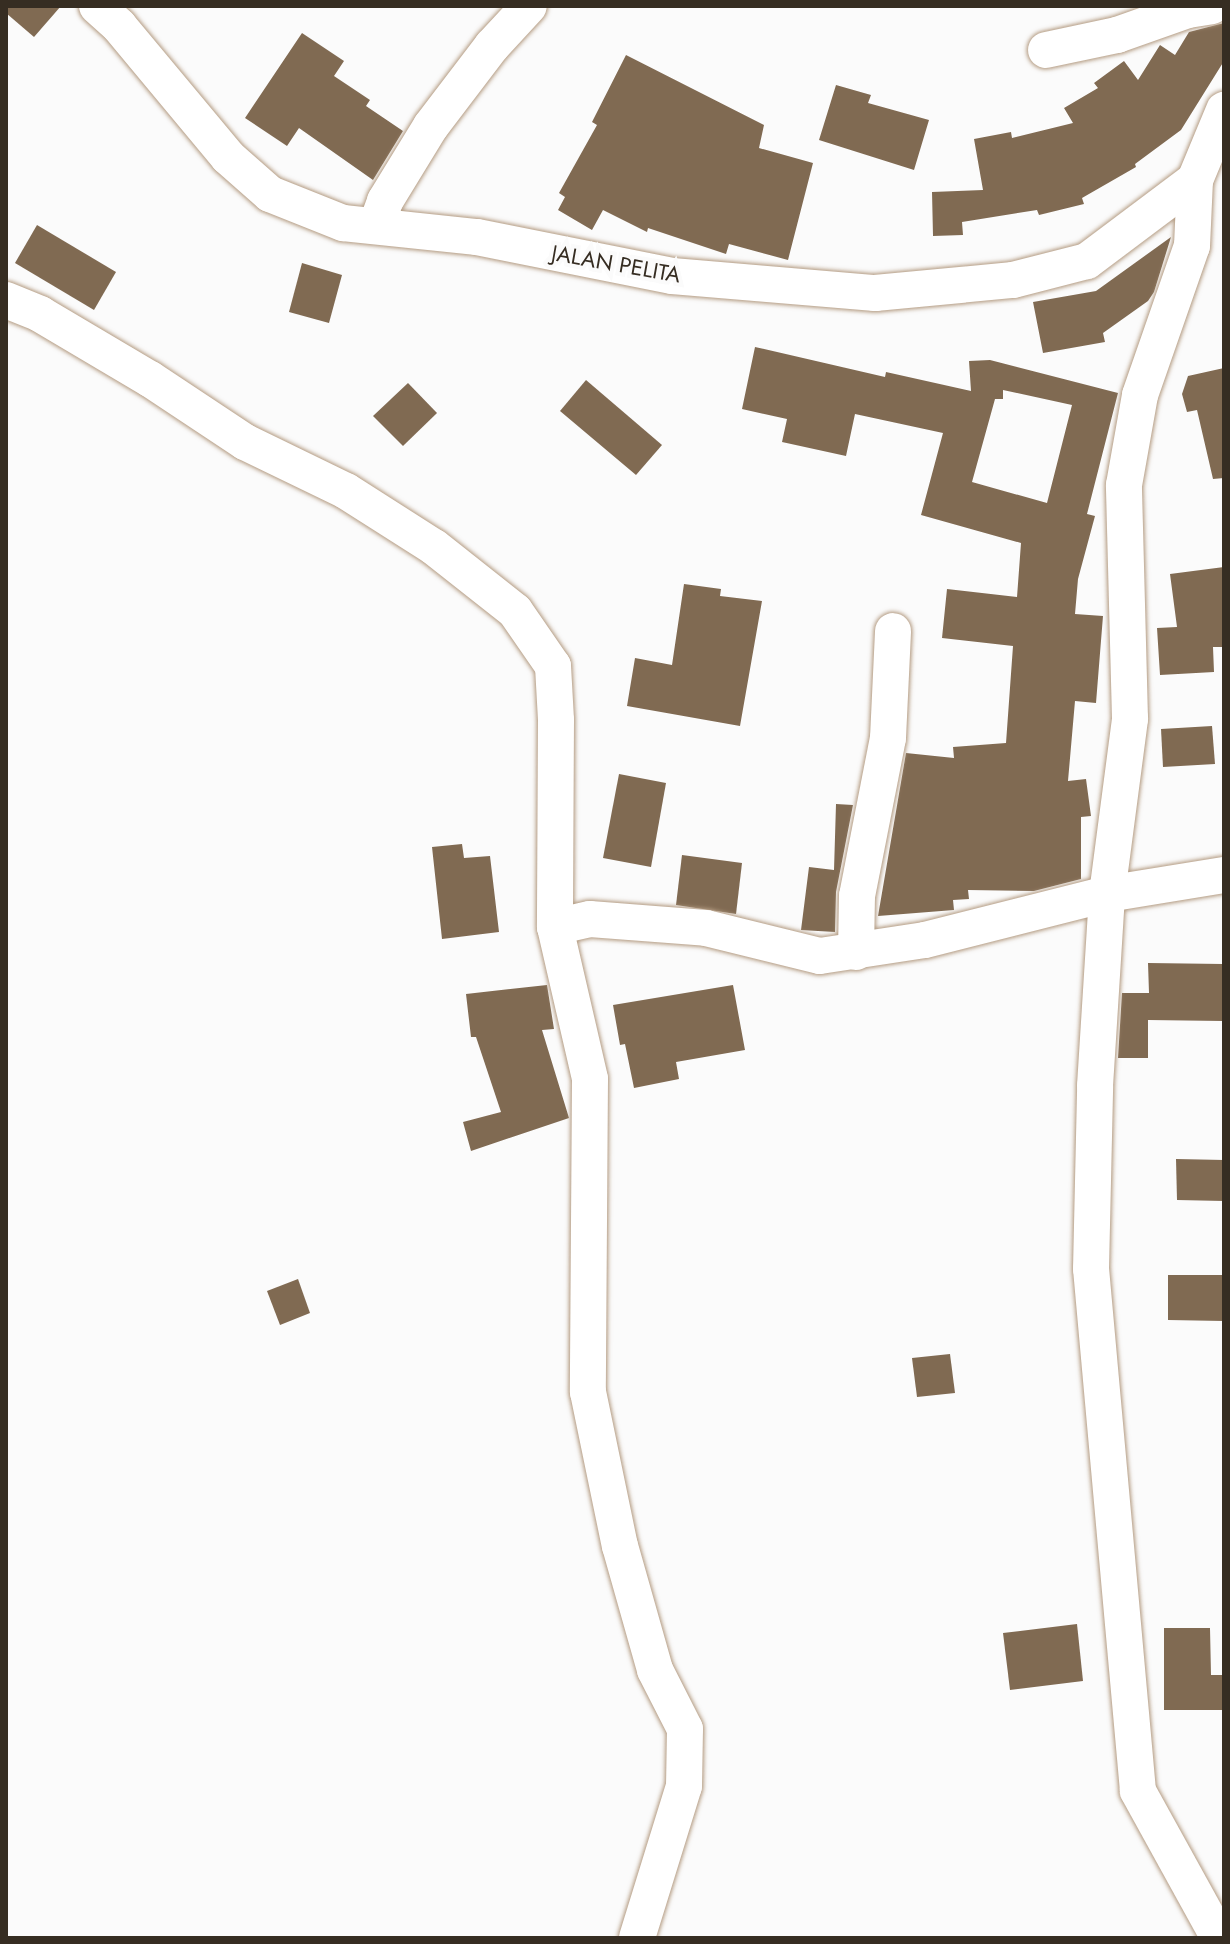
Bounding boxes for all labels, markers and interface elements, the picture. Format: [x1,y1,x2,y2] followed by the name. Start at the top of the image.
[549,240,683,288] street label: JALAN PELITA

